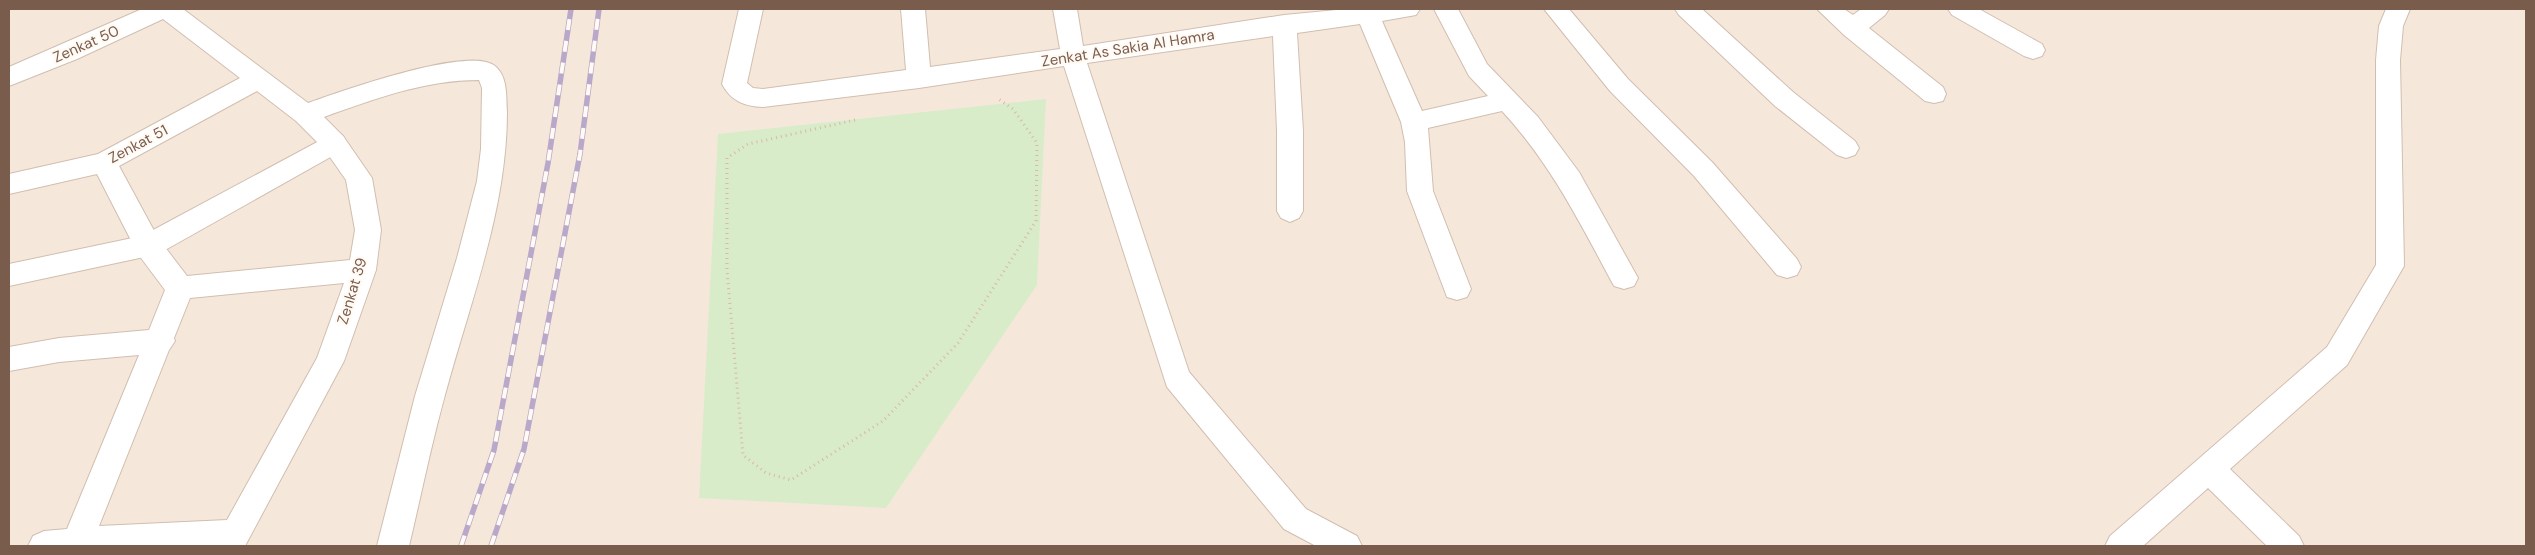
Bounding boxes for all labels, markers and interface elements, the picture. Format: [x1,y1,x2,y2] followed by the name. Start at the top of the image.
[50,21,122,67] street label: Zenkat 50
[1040,24,1216,72] street label: Zenkat As Sakia Al Hamra
[105,120,171,168] street label: Zenkat 51
[332,255,372,327] street label: Zenkat 39

